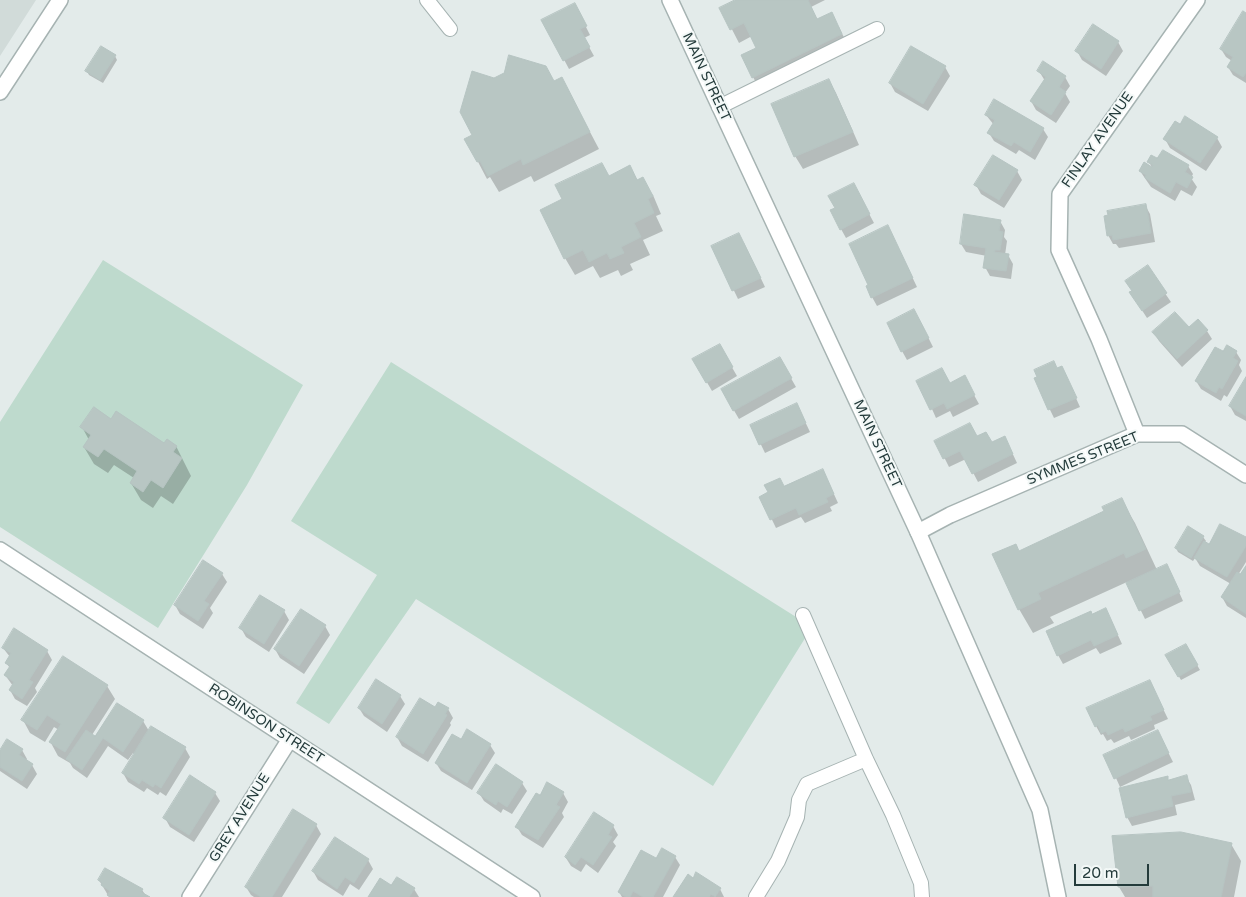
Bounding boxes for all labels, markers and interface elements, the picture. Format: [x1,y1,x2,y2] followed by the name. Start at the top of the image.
[678,30,734,124] street label: MAIN STREET
[1059,89,1137,191] street label: FINLAY AVENUE
[849,397,905,491] street label: MAIN STREET
[1025,429,1141,489] street label: SYMMES STREET
[205,680,327,768] street label: ROBINSON STREET
[206,771,274,865] street label: GREY AVENUE
[1076,854,1151,886] scale bar
[1082,864,1119,882] text: 20 m

